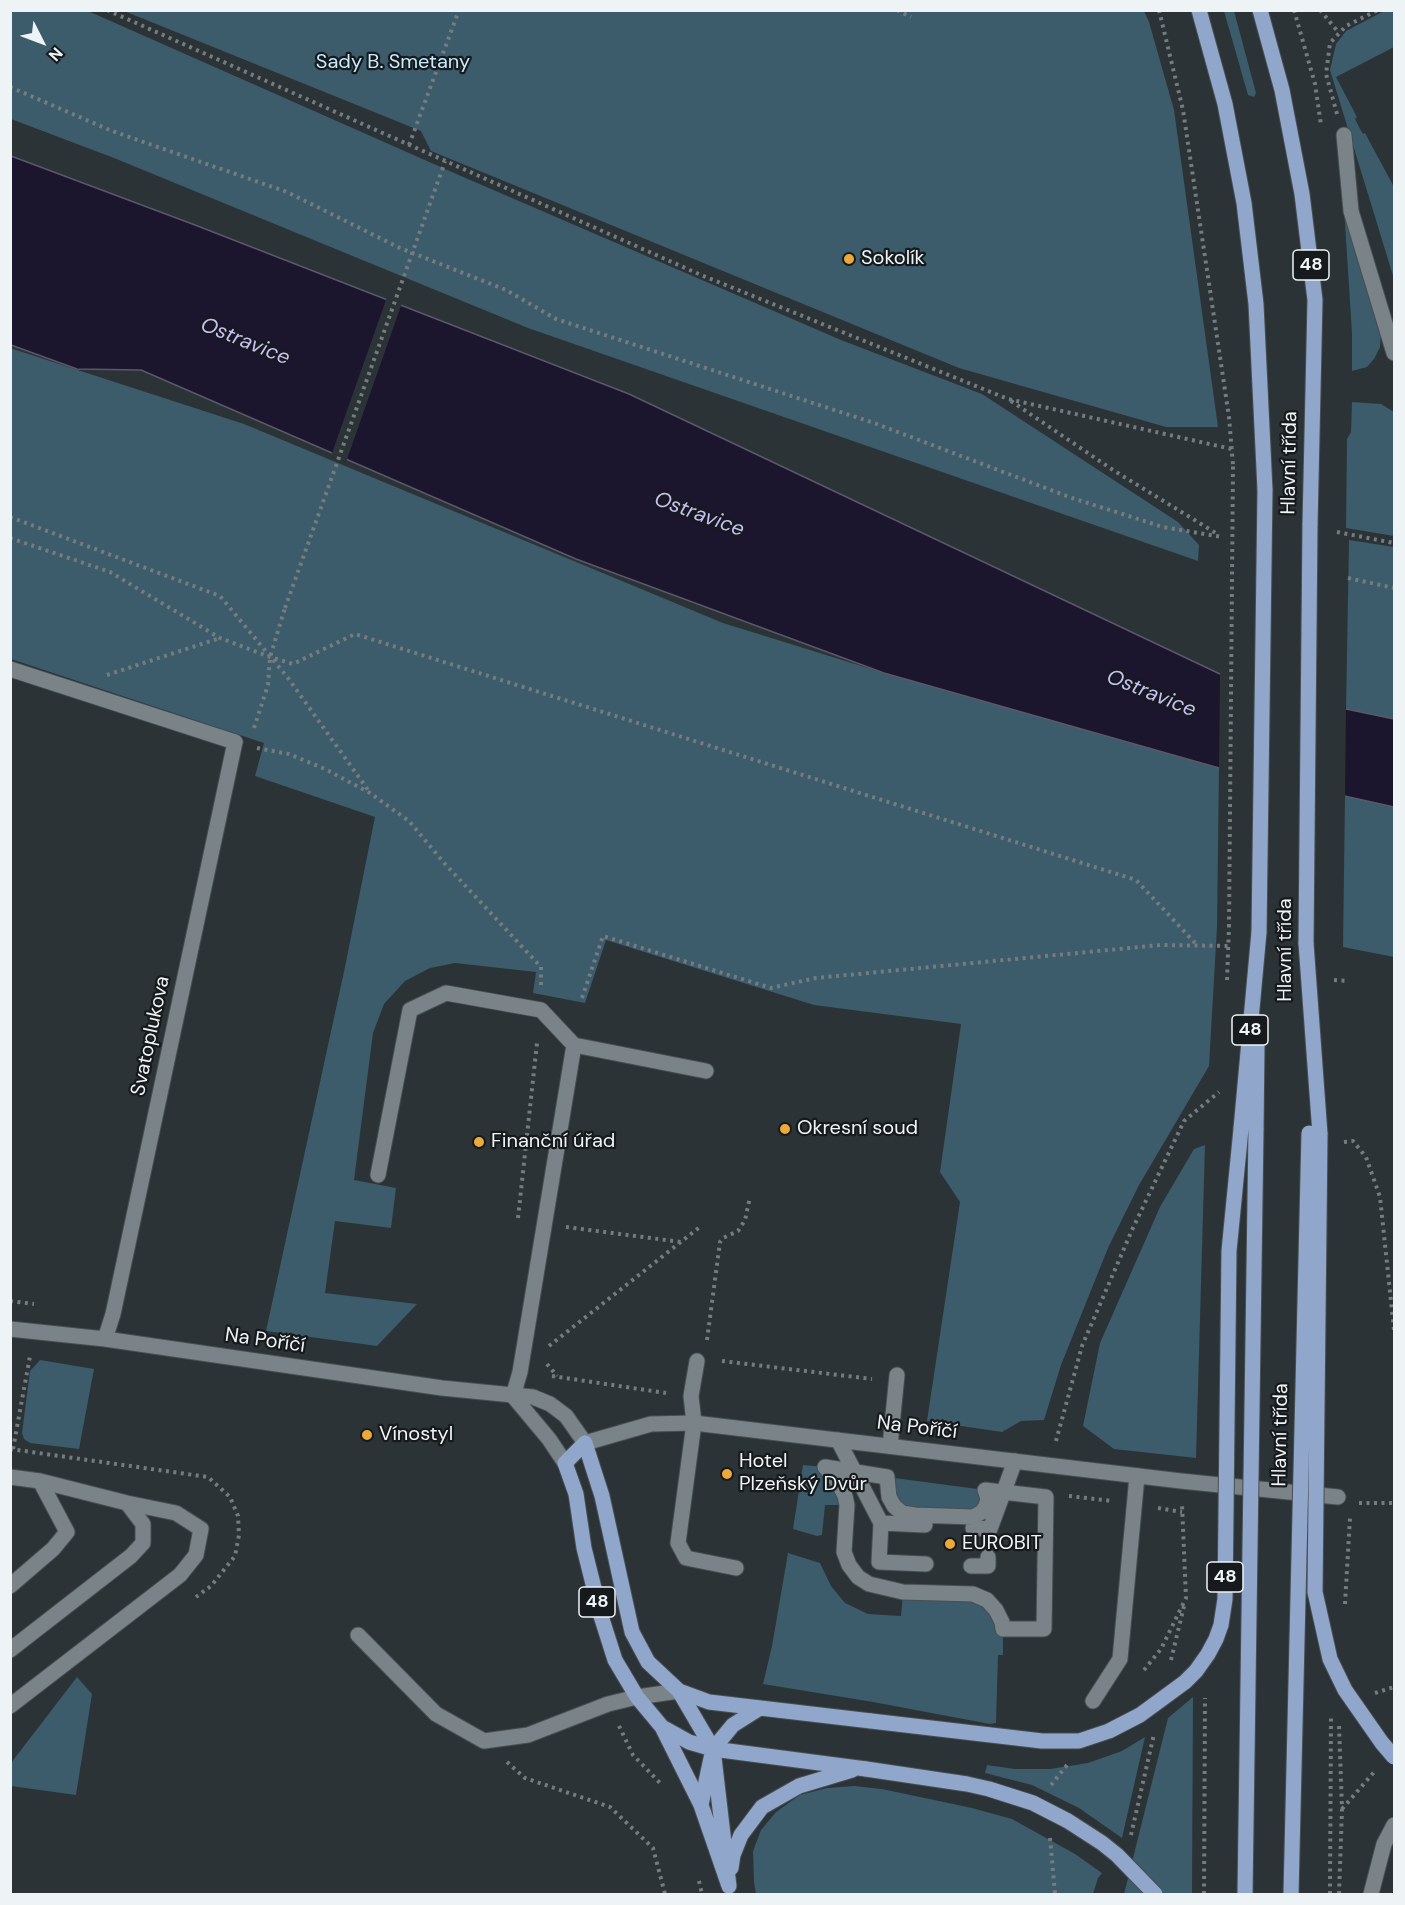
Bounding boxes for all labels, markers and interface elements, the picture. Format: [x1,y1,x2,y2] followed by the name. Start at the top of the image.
[12,12,72,72] north arrow
[44,43,67,66] text: N
[316,51,470,75] park label: Sady B. Smetany
[861,247,925,271] place label: Sokolík
[1293,250,1329,280] road number: 48
[842,252,856,266] marker: Sokolík
[197,313,293,371] water label: Ostravice
[1277,411,1303,515] street label: Hlavní třída
[650,487,748,543] water label: Ostravice
[1103,665,1199,723] water label: Ostravice
[1274,898,1298,1002] street label: Hlavní třída
[127,974,175,1098] street label: Svatoplukova
[1232,1015,1268,1045] road number: 48
[797,1117,918,1141] place label: Okresní soud
[778,1122,792,1136] marker: Okresní soud
[491,1130,615,1154] place label: Finanční úřad
[472,1135,486,1149] marker: Finanční úřad
[223,1324,307,1358] street label: Na Poříčí
[1268,1383,1294,1487] street label: Hlavní třída
[876,1411,958,1445] street label: Na Poříčí
[379,1423,453,1447] place label: Vínostyl
[360,1428,374,1442] marker: Vínostyl
[739,1450,867,1497] place label: Hotel Plzeňský Dvůr
[720,1467,734,1481] marker: Hotel Plzeňský Dvůr
[962,1532,1042,1556] place label: EUROBIT
[943,1537,957,1551] marker: EUROBIT
[1207,1562,1243,1592] road number: 48
[579,1587,615,1617] road number: 48

